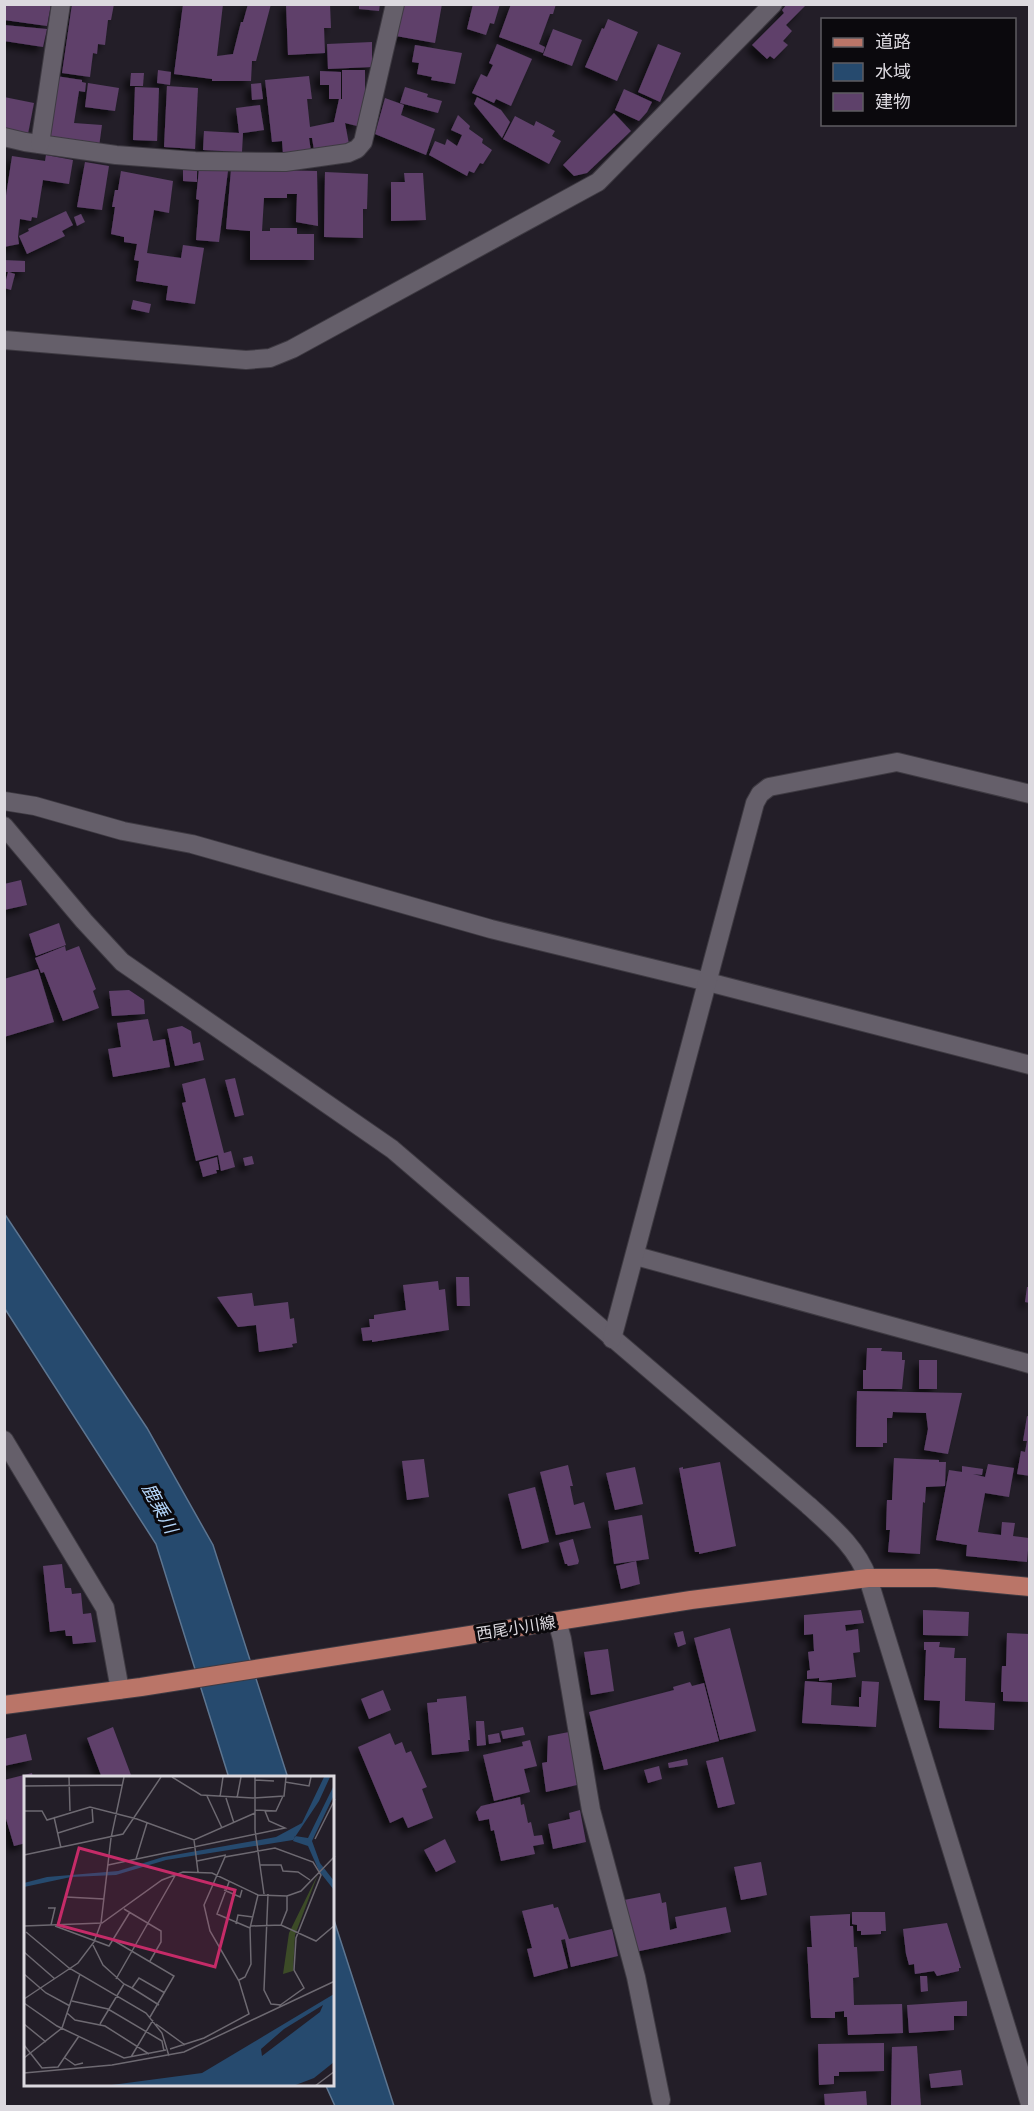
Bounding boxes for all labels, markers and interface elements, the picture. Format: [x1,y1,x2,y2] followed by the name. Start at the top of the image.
[821,18,1016,126] legend
[875,31,911,52] text: 道路
[875,61,911,82] text: 水域
[875,91,911,112] text: 建物
[138,1479,183,1539] water label: 鹿乗川
[475,1612,557,1644] street label: 西尾小川線
[24,1776,334,2087] inset map

